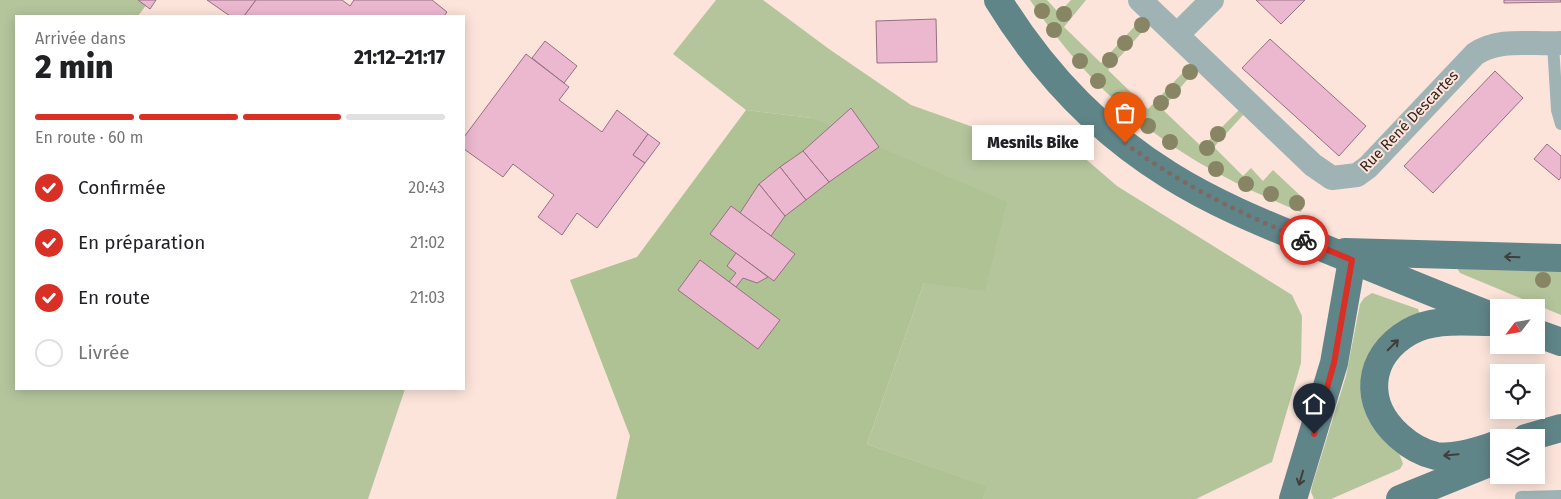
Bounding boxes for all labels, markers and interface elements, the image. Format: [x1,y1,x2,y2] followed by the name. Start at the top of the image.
[35,29,126,48] text: Arrivée dans
[354,46,445,69] text: 21:12–21:17
[35,48,113,86] text: 2 min
[1356,67,1462,175] street label: Rue René Descartes
[1104,92,1146,143] pin
[1111,99,1139,127] icon: bag
[972,126,1095,160] callout: Mesnils Bike
[35,128,143,147] text: En route · 60 m
[987,133,1079,152] text: Mesnils Bike
[35,174,63,202] icon: check
[78,176,166,199] text: Confirmée
[408,178,445,197] text: 20:43
[1279,215,1329,265] courier
[1290,226,1318,254] icon: bike
[35,229,63,257] icon: check
[78,231,205,254] text: En préparation
[410,233,445,252] text: 21:02
[1505,252,1521,261] one-way arrow
[35,284,63,312] icon: check
[78,286,150,309] text: En route
[410,288,445,307] text: 21:03
[1490,299,1545,354] north arrow
[1490,299,1545,484] map controls
[1386,340,1398,352] one-way arrow
[78,341,130,364] text: Livrée
[1490,364,1545,419] button: locate
[1293,383,1335,434] pin
[1300,390,1328,418] icon: home
[1490,429,1545,484] button: layers
[1444,450,1460,460] one-way arrow
[1295,469,1305,485] one-way arrow

